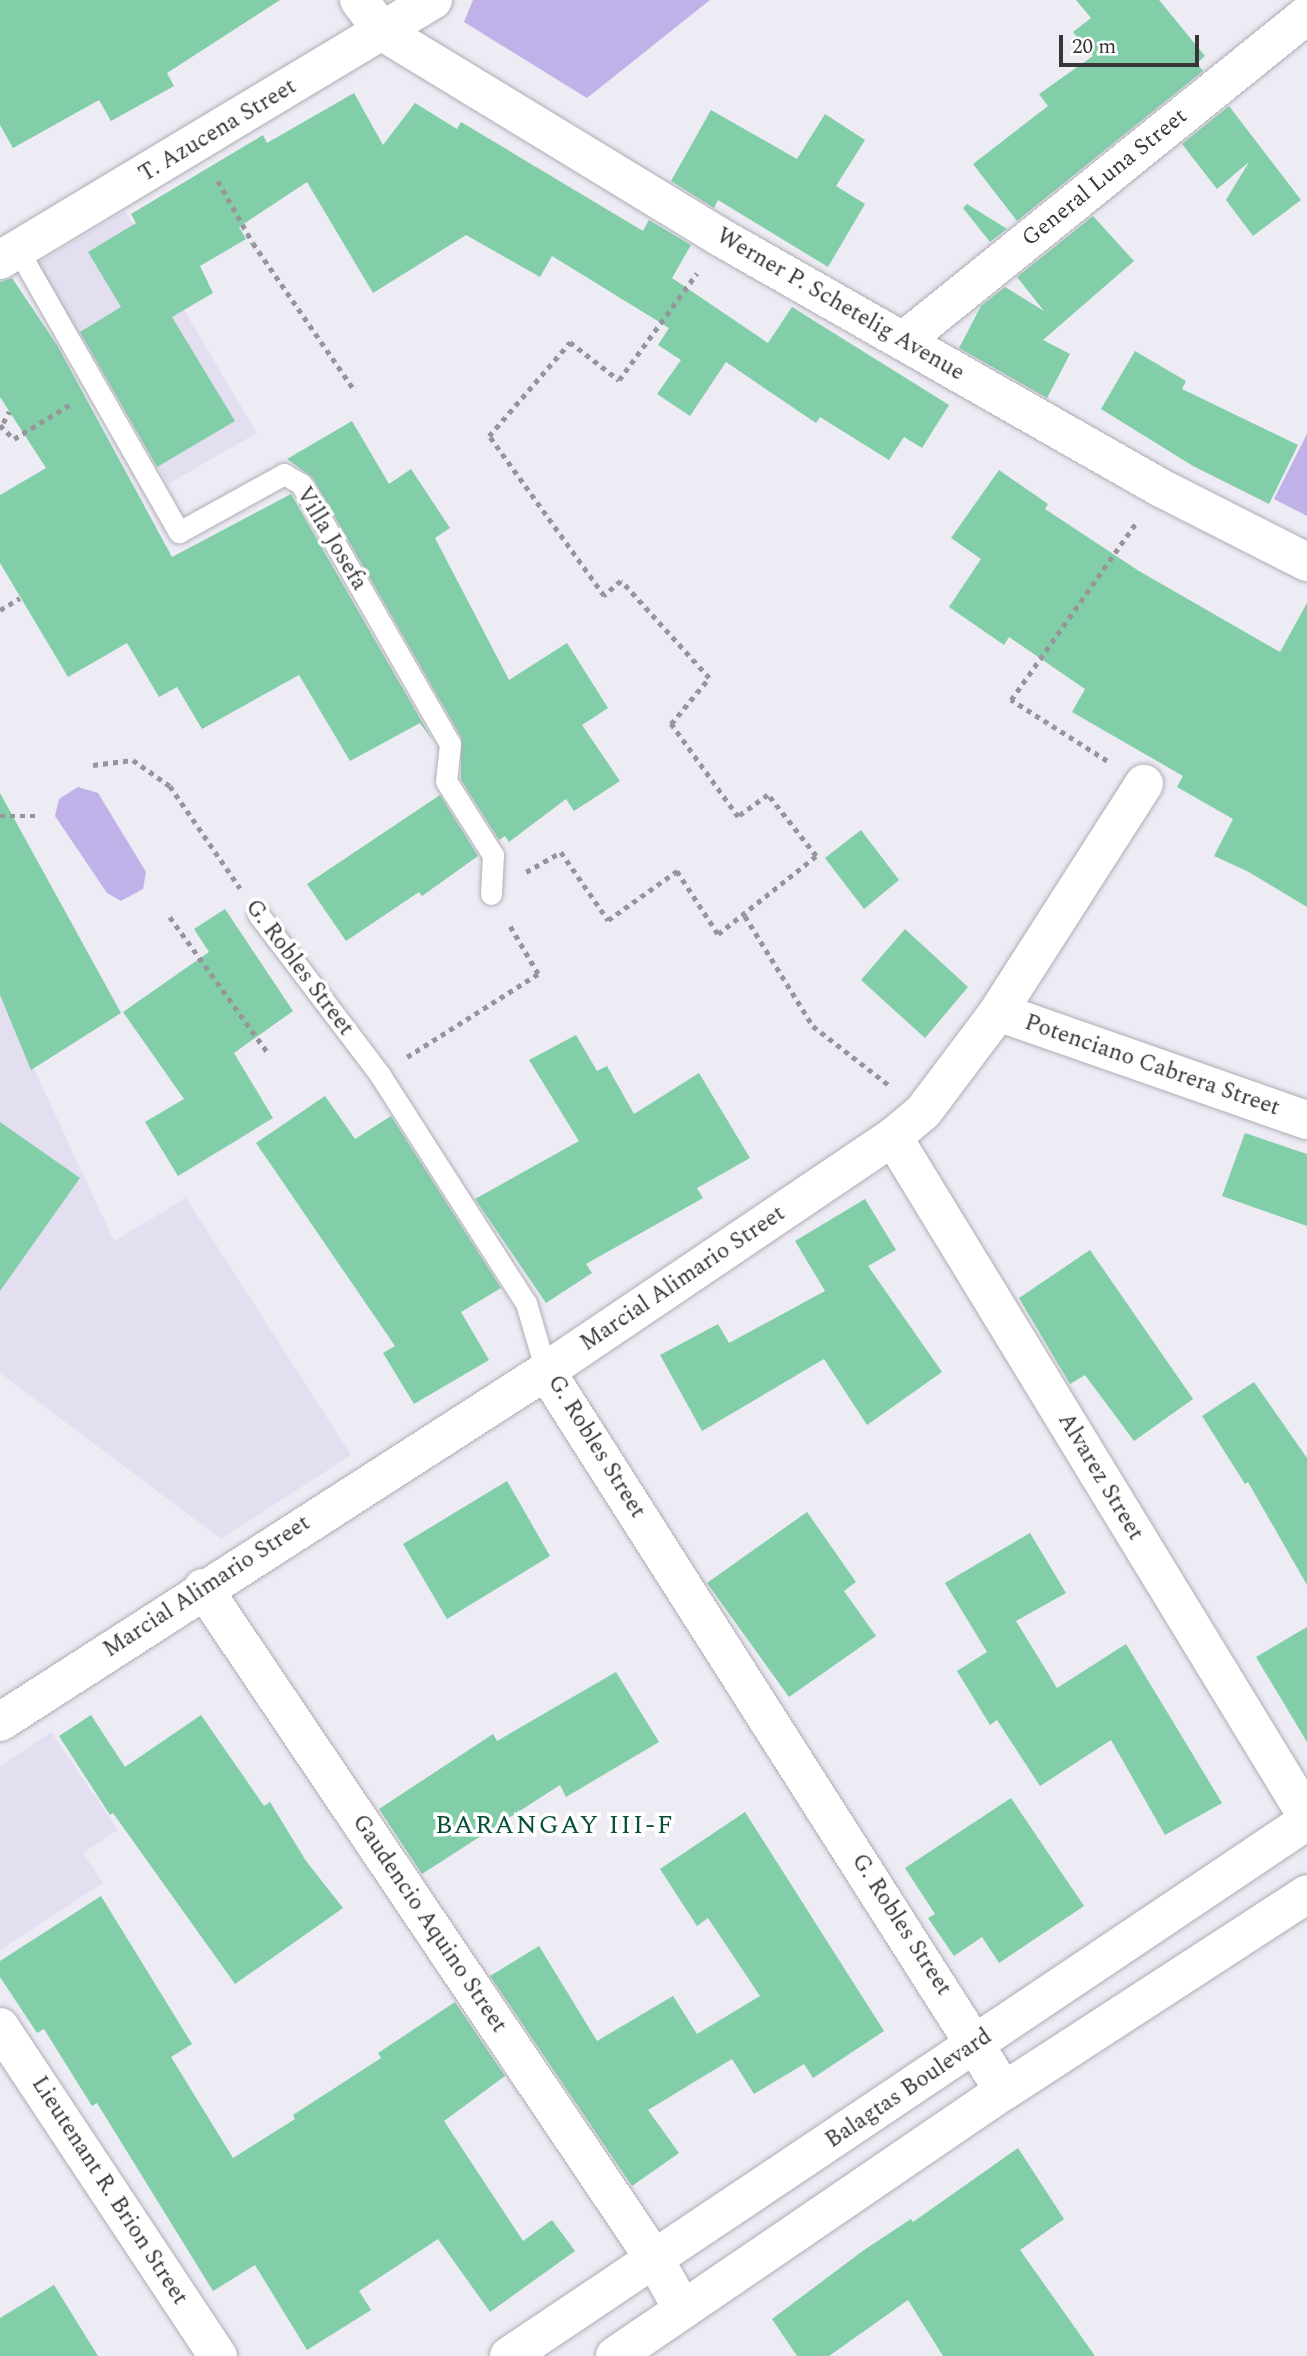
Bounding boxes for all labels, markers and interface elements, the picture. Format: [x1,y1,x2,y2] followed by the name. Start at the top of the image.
[1062,21,1202,65] scale bar
[1072,31,1116,63] text: 20 m
[134,73,302,189] street label: T. Azucena Street
[1017,103,1193,253] street label: General Luna Street
[711,223,969,387] street label: Werner P. Schetelig Avenue
[289,482,373,596] street label: Villa Josefa
[239,894,359,1042] street label: G. Robles Street
[1021,1009,1283,1123] street label: Potenciano Cabrera Street
[575,1200,791,1358] street label: Marcial Alimario Street
[541,1370,651,1524] street label: G. Robles Street
[1051,1408,1149,1546] street label: Alvarez Street
[98,1510,316,1664] street label: Marcial Alimario Street
[346,1810,512,2038] street label: Gaudencio Aquino Street
[437,1810,673,1842] district label: BARANGAY III-F
[845,1849,957,2001] street label: G. Robles Street
[821,2023,997,2155] street label: Balagtas Boulevard
[25,2072,193,2310] street label: Lieutenant R. Brion Street

